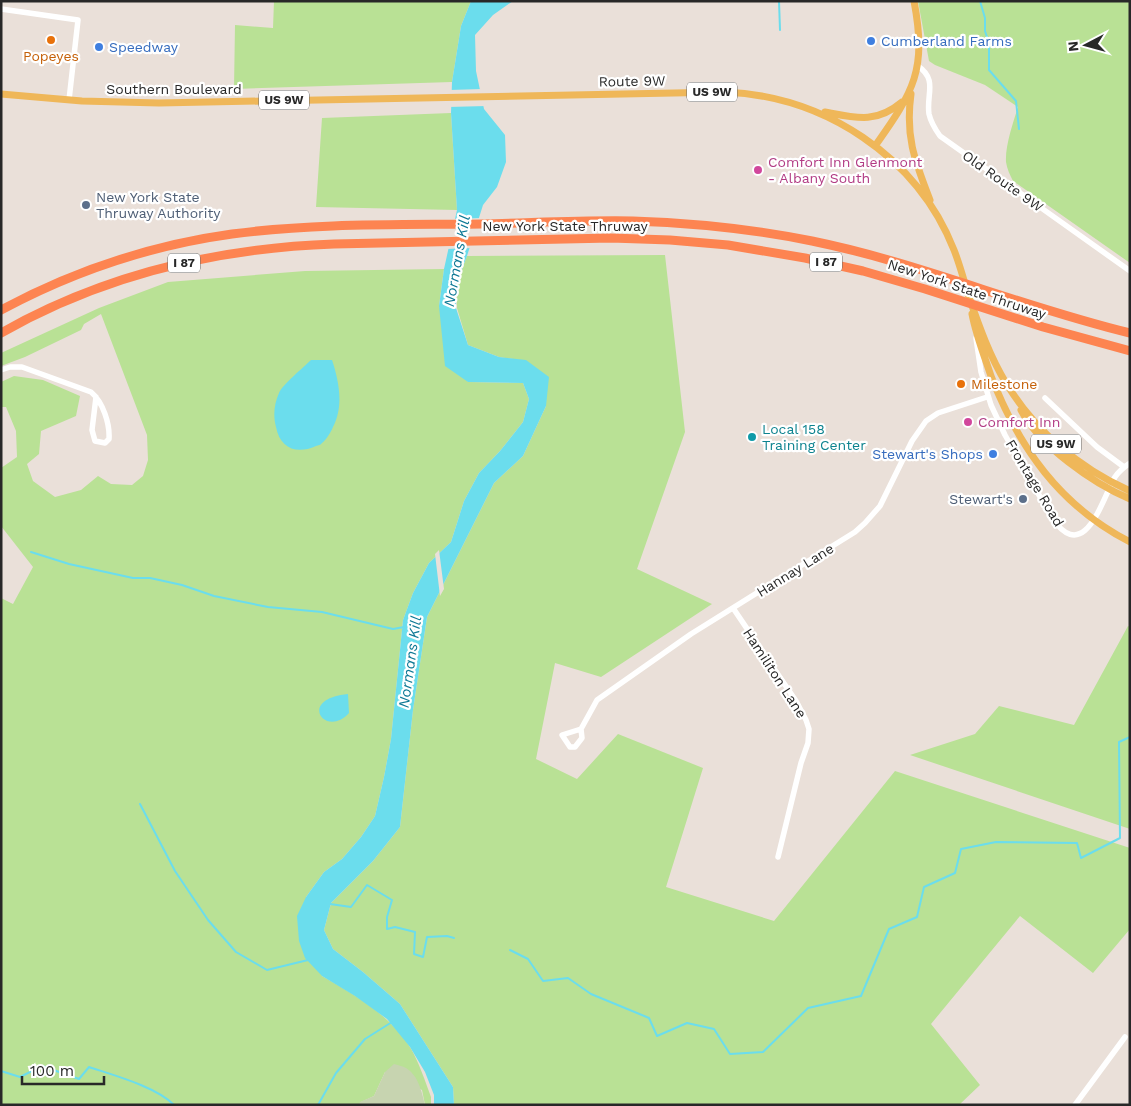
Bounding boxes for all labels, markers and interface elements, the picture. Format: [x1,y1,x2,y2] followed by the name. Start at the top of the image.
[1061,20,1111,70] north arrow
[881,33,1012,49] place label: Cumberland Farms
[45,34,57,46] marker: Popeyes
[865,35,877,47] marker: Cumberland Farms
[109,39,179,55] place label: Speedway
[1065,40,1082,52] text: N
[93,41,105,53] marker: Speedway
[23,48,79,64] place label: Popeyes
[598,72,666,90] street label: Route 9W
[106,81,242,97] street label: Southern Boulevard
[687,82,737,101] road number: US 9W
[259,90,309,110] road number: US 9W
[959,147,1047,215] street label: Old Route 9W
[768,154,923,186] place label: Comfort Inn Glenmont - Albany South
[752,164,764,176] marker: Comfort Inn Glenmont - Albany South
[96,189,221,221] place label: New York State Thruway Authority
[80,199,92,211] marker: New York State Thruway Authority
[440,213,474,308] water label: Normans Kill
[482,218,649,234] street label: New York State Thruway
[810,252,842,272] road number: I 87
[168,254,200,272] road number: I 87
[886,256,1049,322] street label: New York State Thruway
[971,376,1037,392] place label: Milestone
[955,378,967,390] marker: Milestone
[978,414,1060,430] place label: Comfort Inn
[962,416,974,428] marker: Comfort Inn
[762,421,866,453] place label: Local 158 Training Center
[746,431,758,443] marker: Local 158 Training Center
[1031,434,1081,454] road number: US 9W
[1003,437,1067,529] street label: Frontage Road
[872,446,983,462] place label: Stewart's Shops
[987,448,999,460] marker: Stewart's Shops
[949,491,1013,507] place label: Stewart's
[1017,493,1029,505] marker: Stewart's
[754,540,836,600] street label: Hannay Lane
[395,614,425,709] water label: Normans Kill
[740,625,810,721] street label: Hamiliton Lane
[22,1054,105,1086] scale bar
[30,1062,74,1080] text: 100 m

